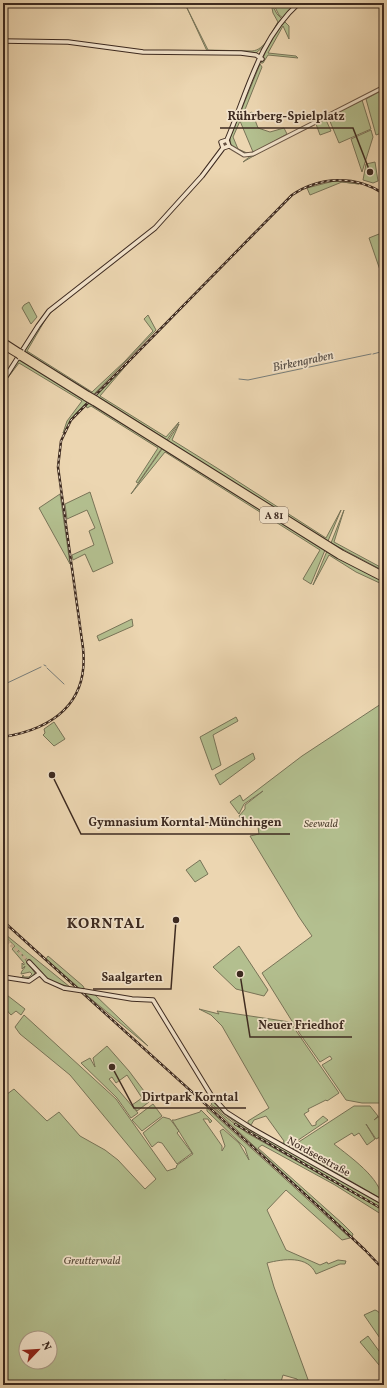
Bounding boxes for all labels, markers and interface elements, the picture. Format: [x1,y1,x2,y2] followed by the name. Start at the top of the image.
[220,104,353,128] callout: Rührberg-Spielplatz
[227,109,345,125] text: Rührberg-Spielplatz
[271,348,335,376] water label: Birkengraben
[260,507,288,523] road number: A 81
[81,810,290,834] callout: Gymnasium Korntal-Münchingen
[88,815,282,831] text: Gymnasium Korntal-Münchingen
[304,817,339,832] park label: Seewald
[67,914,145,935] district label: KORNTAL
[93,965,171,989] callout: Saalgarten
[101,970,163,986] text: Saalgarten
[250,1013,352,1037] callout: Neuer Friedhof
[258,1018,345,1034] text: Neuer Friedhof
[134,1084,246,1108] callout: Dirtpark Korntal
[142,1090,238,1106] text: Dirtpark Korntal
[284,1134,353,1181] street label: Nordseestraße
[63,1254,121,1269] park label: Greutterwald
[18,1330,58,1370] north arrow
[37,1340,54,1353] text: N

